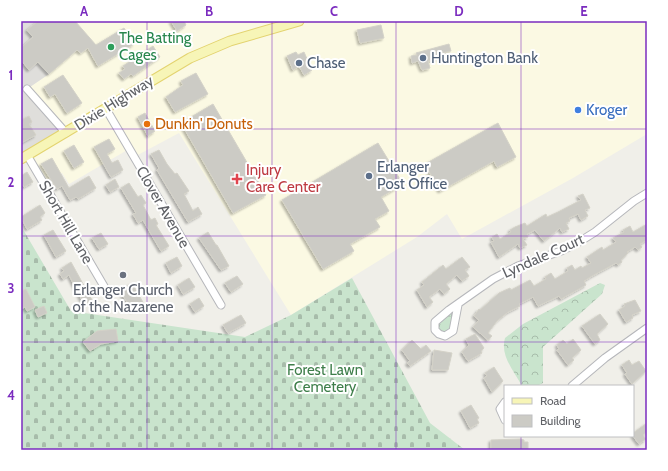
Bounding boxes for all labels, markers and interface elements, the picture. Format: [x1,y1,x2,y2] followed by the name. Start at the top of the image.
[80,3,89,19] text: A
[205,3,213,19] text: B
[330,3,338,19] text: C
[454,3,464,19] text: D
[580,3,588,19] text: E
[119,29,192,64] place label: The Batting Cages
[106,42,116,52] marker: The Batting Cages
[431,49,538,67] place label: Huntington Bank
[418,53,428,63] marker: Huntington Bank
[307,54,346,72] place label: Chase
[294,58,304,68] marker: Chase
[9,67,13,83] text: 1
[71,71,157,134] street label: Dixie Highway
[586,101,627,119] place label: Kroger
[573,105,583,115] marker: Kroger
[155,115,253,133] place label: Dunkin' Donuts
[142,119,152,129] marker: Dunkin' Donuts
[377,158,448,193] place label: Erlanger Post Office
[246,161,321,196] place label: Injury Care Center
[132,163,194,251] street label: Clover Avenue
[364,171,374,181] marker: Erlanger Post Office
[231,173,243,185] marker: Injury Care Center
[8,174,15,190] text: 2
[35,177,97,267] street label: Short Hill Lane
[499,230,587,282] street label: Lyndale Court
[118,270,128,280] marker: Erlanger Church of the Nazarene
[7,280,15,296] text: 3
[73,281,174,316] place label: Erlanger Church of the Nazarene
[287,361,363,396] park label: Forest Lawn Cemetery
[504,385,634,437] legend
[7,387,15,403] text: 4
[540,393,566,408] text: Road
[540,413,582,428] text: Building

